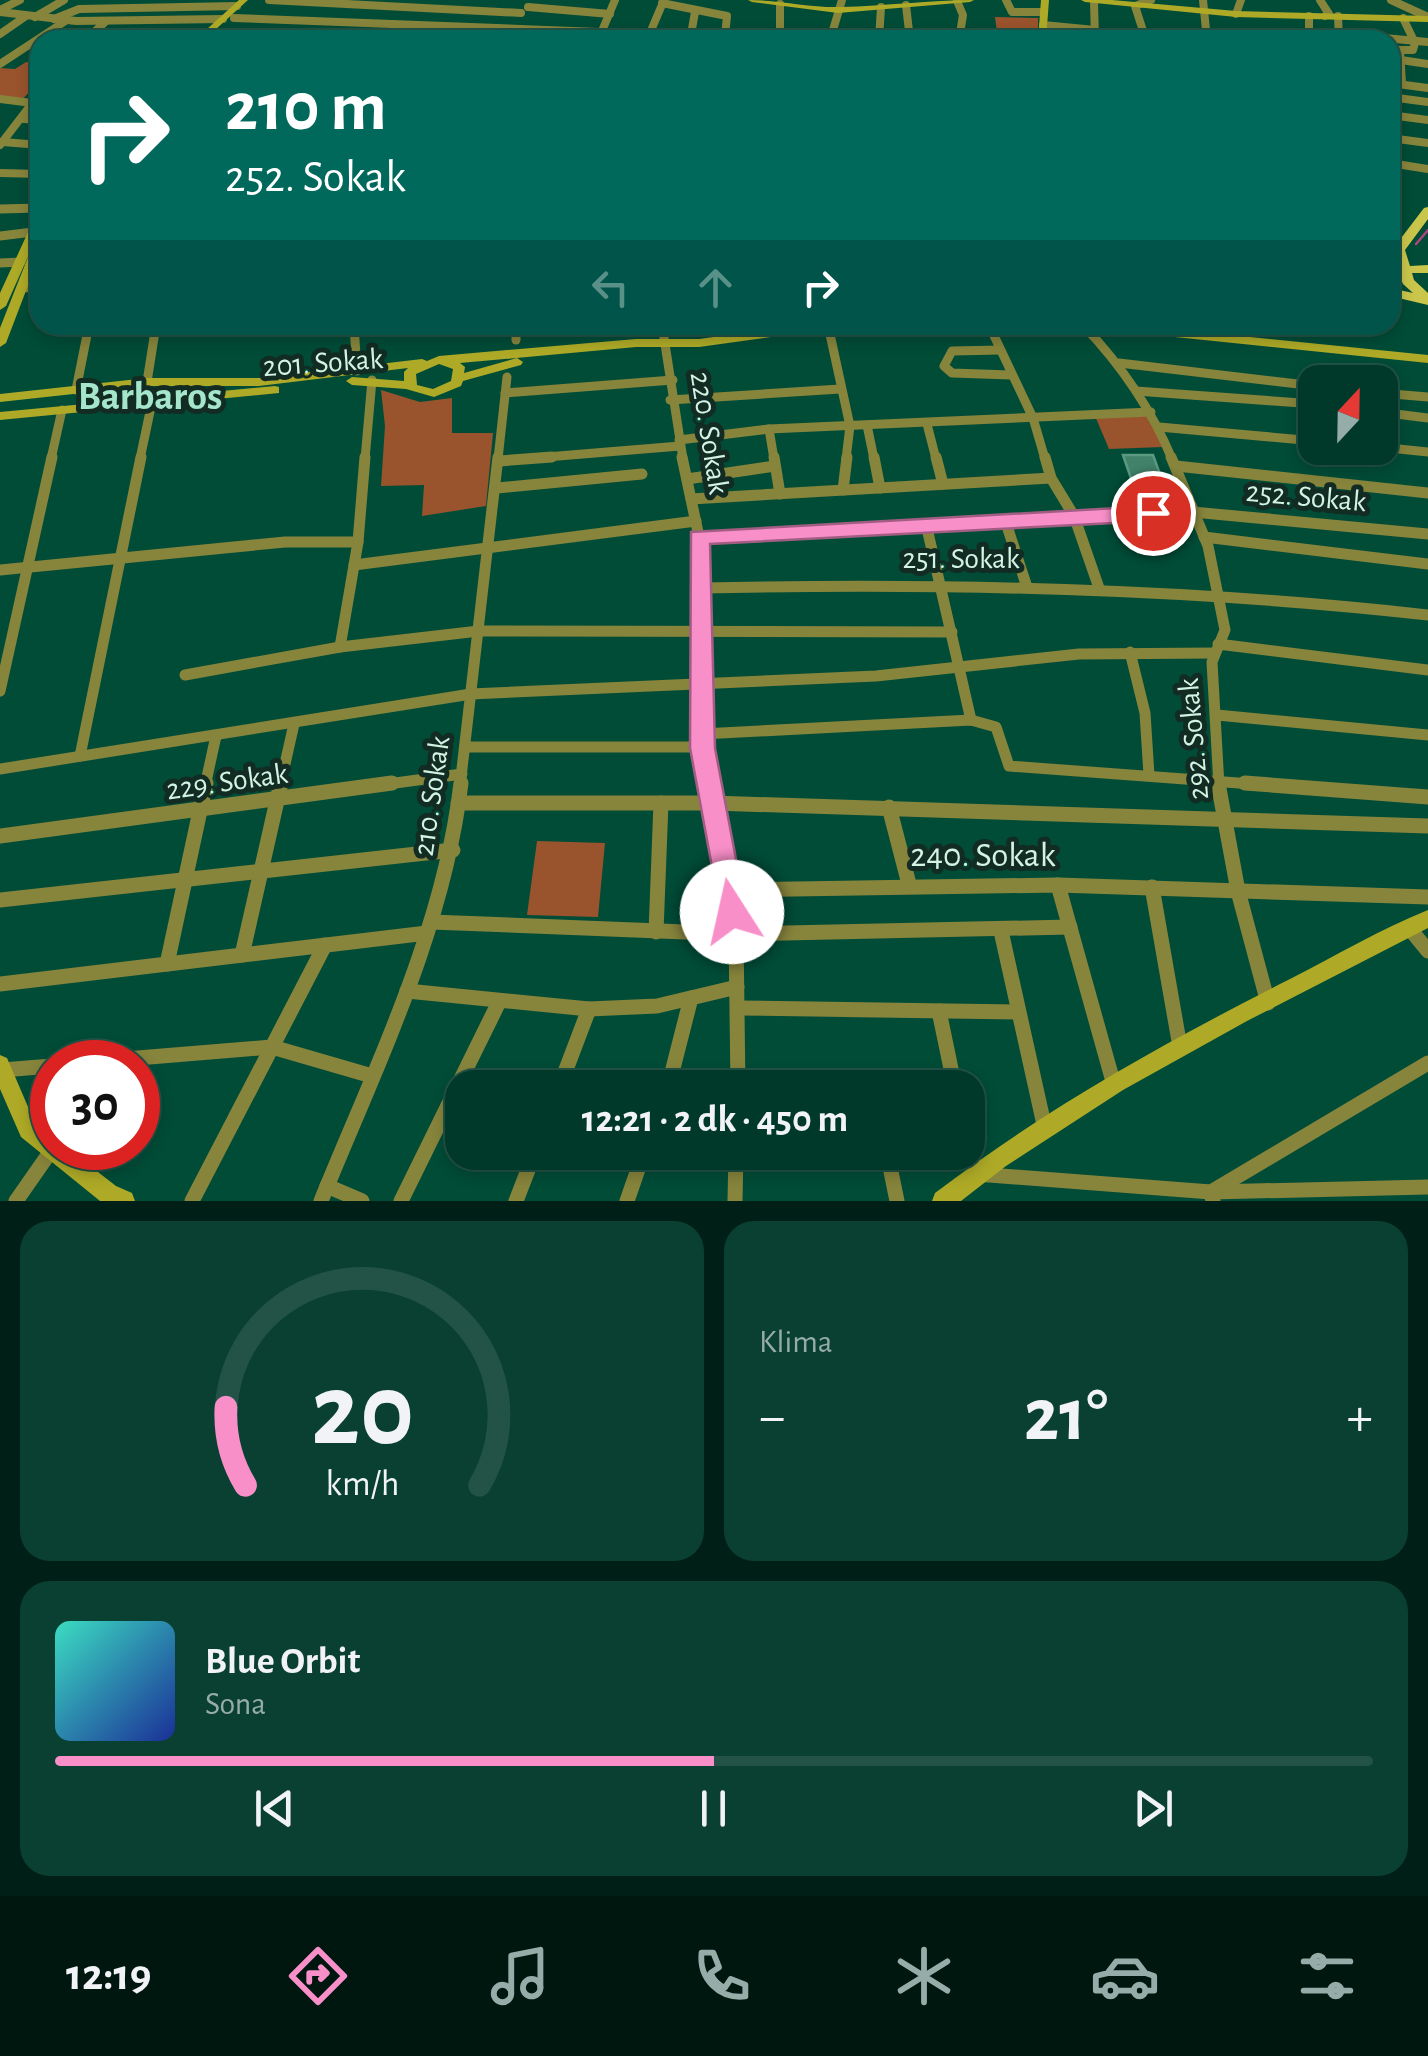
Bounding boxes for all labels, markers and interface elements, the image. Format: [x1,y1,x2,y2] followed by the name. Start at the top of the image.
[60,70,190,200] icon: right
[225,73,387,143] text: 210 m
[225,155,406,200] text: 252. Sokak
[583,260,638,315] icon: left
[688,260,743,315] icon: ahead
[793,260,848,315] icon: right
[262,344,384,382] street label: 201. Sokak
[1298,365,1398,465] north arrow
[1298,365,1398,465] map controls
[684,369,734,497] street label: 220. Sokak
[78,377,222,417] district label: Barbaros
[1111,471,1196,556] pin
[1245,477,1368,517] street label: 252. Sokak
[1126,486,1181,541] icon: arrive
[902,544,1020,574] street label: 251. Sokak
[1174,677,1214,801] street label: 292. Sokak
[409,734,455,858] street label: 210. Sokak
[164,759,290,805] street label: 229. Sokak
[910,838,1056,873] street label: 240. Sokak
[680,860,784,964] position arrow
[30,1040,160,1170] speed limit sign: 30
[582,1101,848,1139] text: 12:21 · 2 dk · 450 m
[759,1326,833,1358] text: Klima
[310,1360,414,1464] text: 20
[1024,1379,1108,1454] text: 21°
[759,1390,785,1445] text: −
[1347,1390,1373,1445] text: +
[325,1466,399,1502] text: km/h
[205,1643,360,1681] text: Blue Orbit
[205,1688,266,1720] text: Sona
[247,1781,302,1836] icon: previous
[686,1781,741,1836] icon: pause
[1126,1781,1181,1836] icon: next
[283,1941,353,2011] icon: directions
[485,1941,555,2011] icon: music
[687,1941,757,2011] icon: phone
[889,1941,959,2011] icon: climate
[1090,1941,1160,2011] icon: car
[1292,1941,1362,2011] icon: filters
[66,1953,152,1998] text: 12:19

